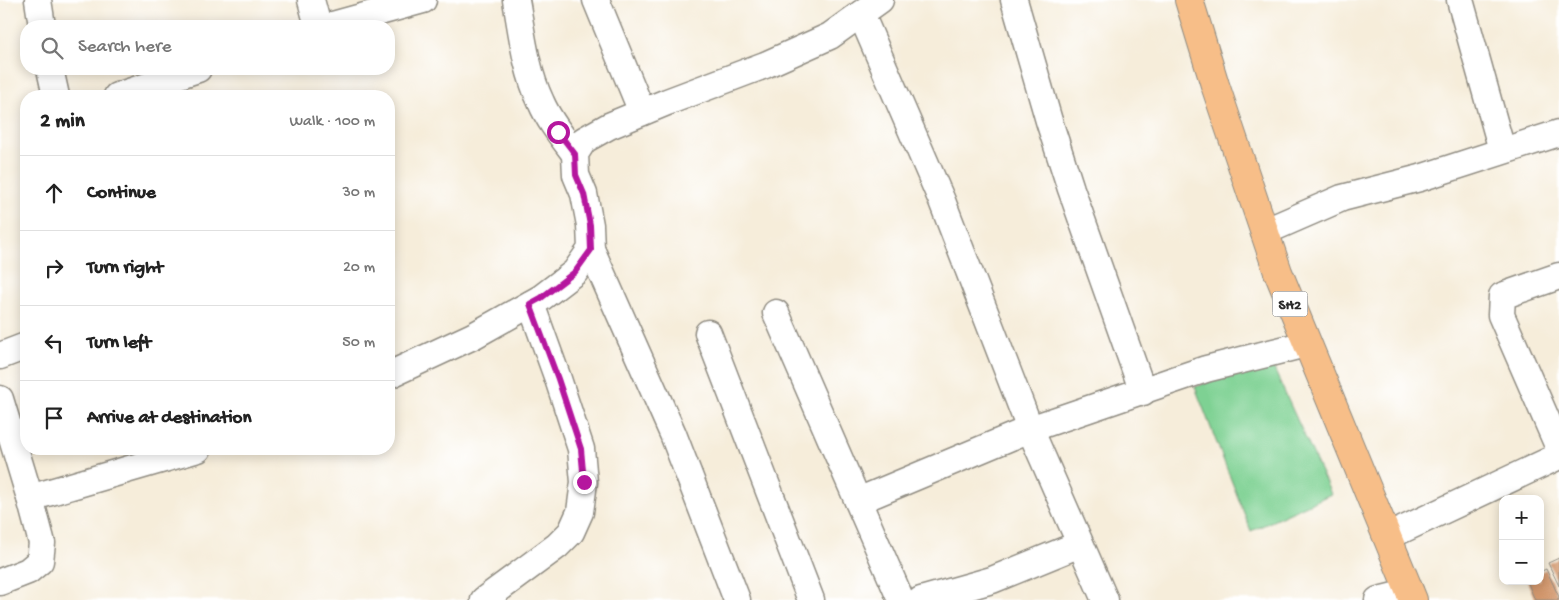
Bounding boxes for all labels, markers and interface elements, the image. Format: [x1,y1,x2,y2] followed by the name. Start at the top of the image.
[20,20,395,75] search box
[38,34,66,62] icon: search
[78,36,172,59] text: Search here
[40,110,85,135] text: 2 min
[289,113,375,132] text: Walk · 100 m
[547,121,570,144] route start
[40,179,68,207] icon: ahead
[87,182,156,205] text: Continue
[342,184,375,203] text: 30 m
[40,254,68,282] icon: right
[87,257,163,280] text: Turn right
[343,259,375,278] text: 20 m
[1272,292,1308,316] road number: SH2
[40,329,68,357] icon: left
[87,332,151,355] text: Turn left
[342,334,375,353] text: 50 m
[40,404,68,432] icon: arrive
[87,407,251,430] text: Arrive at destination
[573,471,596,494] route end
[1499,495,1544,585] map controls
[1499,495,1544,540] button: +
[1499,540,1544,585] button: −

